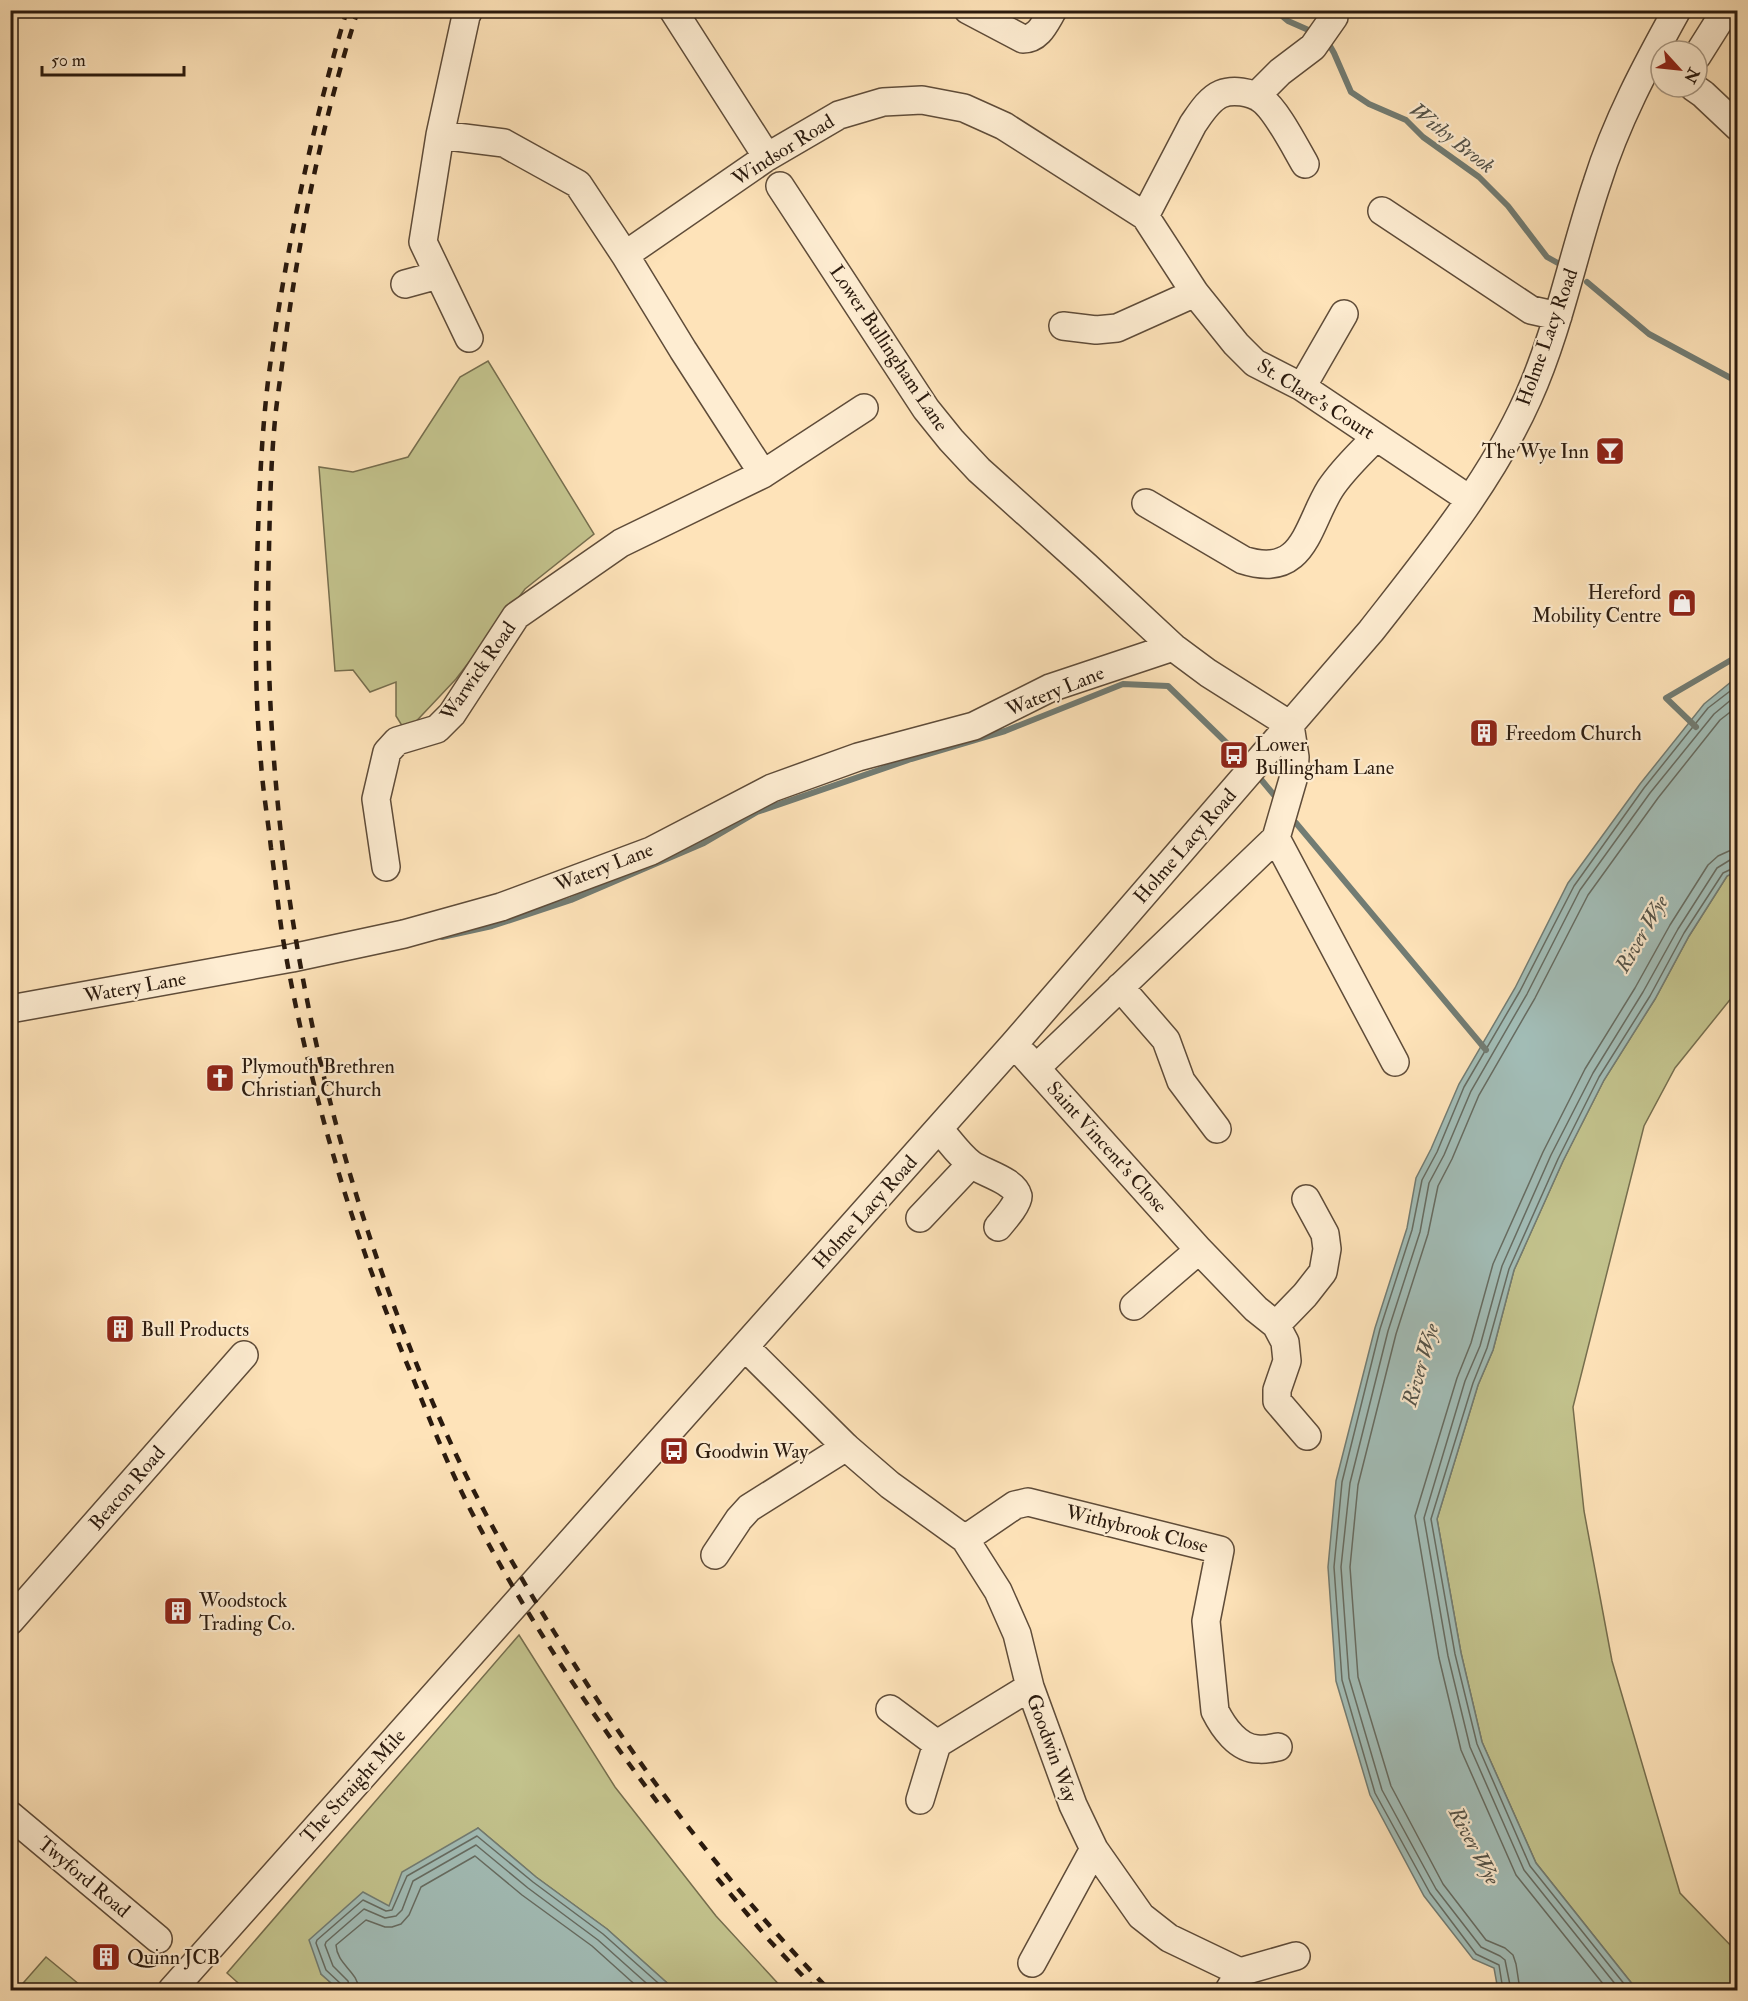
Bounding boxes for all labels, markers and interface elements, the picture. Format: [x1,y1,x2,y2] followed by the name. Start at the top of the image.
[42,39,184,77] scale bar
[1649,39,1709,99] north arrow
[51,49,86,72] text: 50 m
[1679,64,1704,87] text: N
[1404,96,1500,180] water label: Withy Brook
[726,109,839,192] street label: Windsor Road
[824,260,954,436] street label: Lower Bullingham Lane
[1511,265,1583,409] street label: Holme Lacy Road
[1253,353,1380,445] street label: St. Clare's Court
[1594,435,1626,467] bar icon: The Wye Inn
[1482,439,1589,464] place label: The Wye Inn
[1532,580,1661,628] place label: Hereford Mobility Centre
[1666,587,1698,619] shop icon: Hereford Mobility Centre
[434,616,521,726] street label: Warwick Road
[1001,660,1108,722] street label: Watery Lane
[1468,717,1500,749] building icon: Freedom Church
[1505,721,1642,746] place label: Freedom Church
[1255,732,1394,780] place label: Lower Bullingham Lane
[1218,739,1250,771] bus stop icon: Lower Bullingham Lane
[1128,783,1242,909] street label: Holme Lacy Road
[550,837,657,898] street label: Watery Lane
[1609,890,1675,978] water label: River Wye
[81,966,188,1008] street label: Watery Lane
[241,1054,395,1102] place label: Plymouth Brethren Christian Church
[204,1062,236,1094] church icon: Plymouth Brethren Christian Church
[1041,1076,1173,1218] street label: Saint Vincent's Close
[807,1150,923,1274] street label: Holme Lacy Road
[104,1313,136,1345] building icon: Bull Products
[141,1317,249,1342] place label: Bull Products
[1396,1320,1446,1410] water label: River Wye
[658,1435,690,1467] bus stop icon: Goodwin Way
[695,1439,810,1464] place label: Goodwin Way
[84,1441,171,1535] street label: Beacon Road
[1062,1499,1211,1559] street label: Withybrook Close
[198,1588,295,1636] place label: Woodstock Trading Co.
[162,1595,194,1627] building icon: Woodstock Trading Co.
[1021,1690,1084,1807] street label: Goodwin Way
[295,1724,411,1848] street label: The Straight Mile
[1442,1801,1506,1891] water label: River Wye
[33,1831,135,1923] street label: Twyford Road
[90,1941,122,1973] building icon: Quinn JCB
[127,1945,220,1970] place label: Quinn JCB

